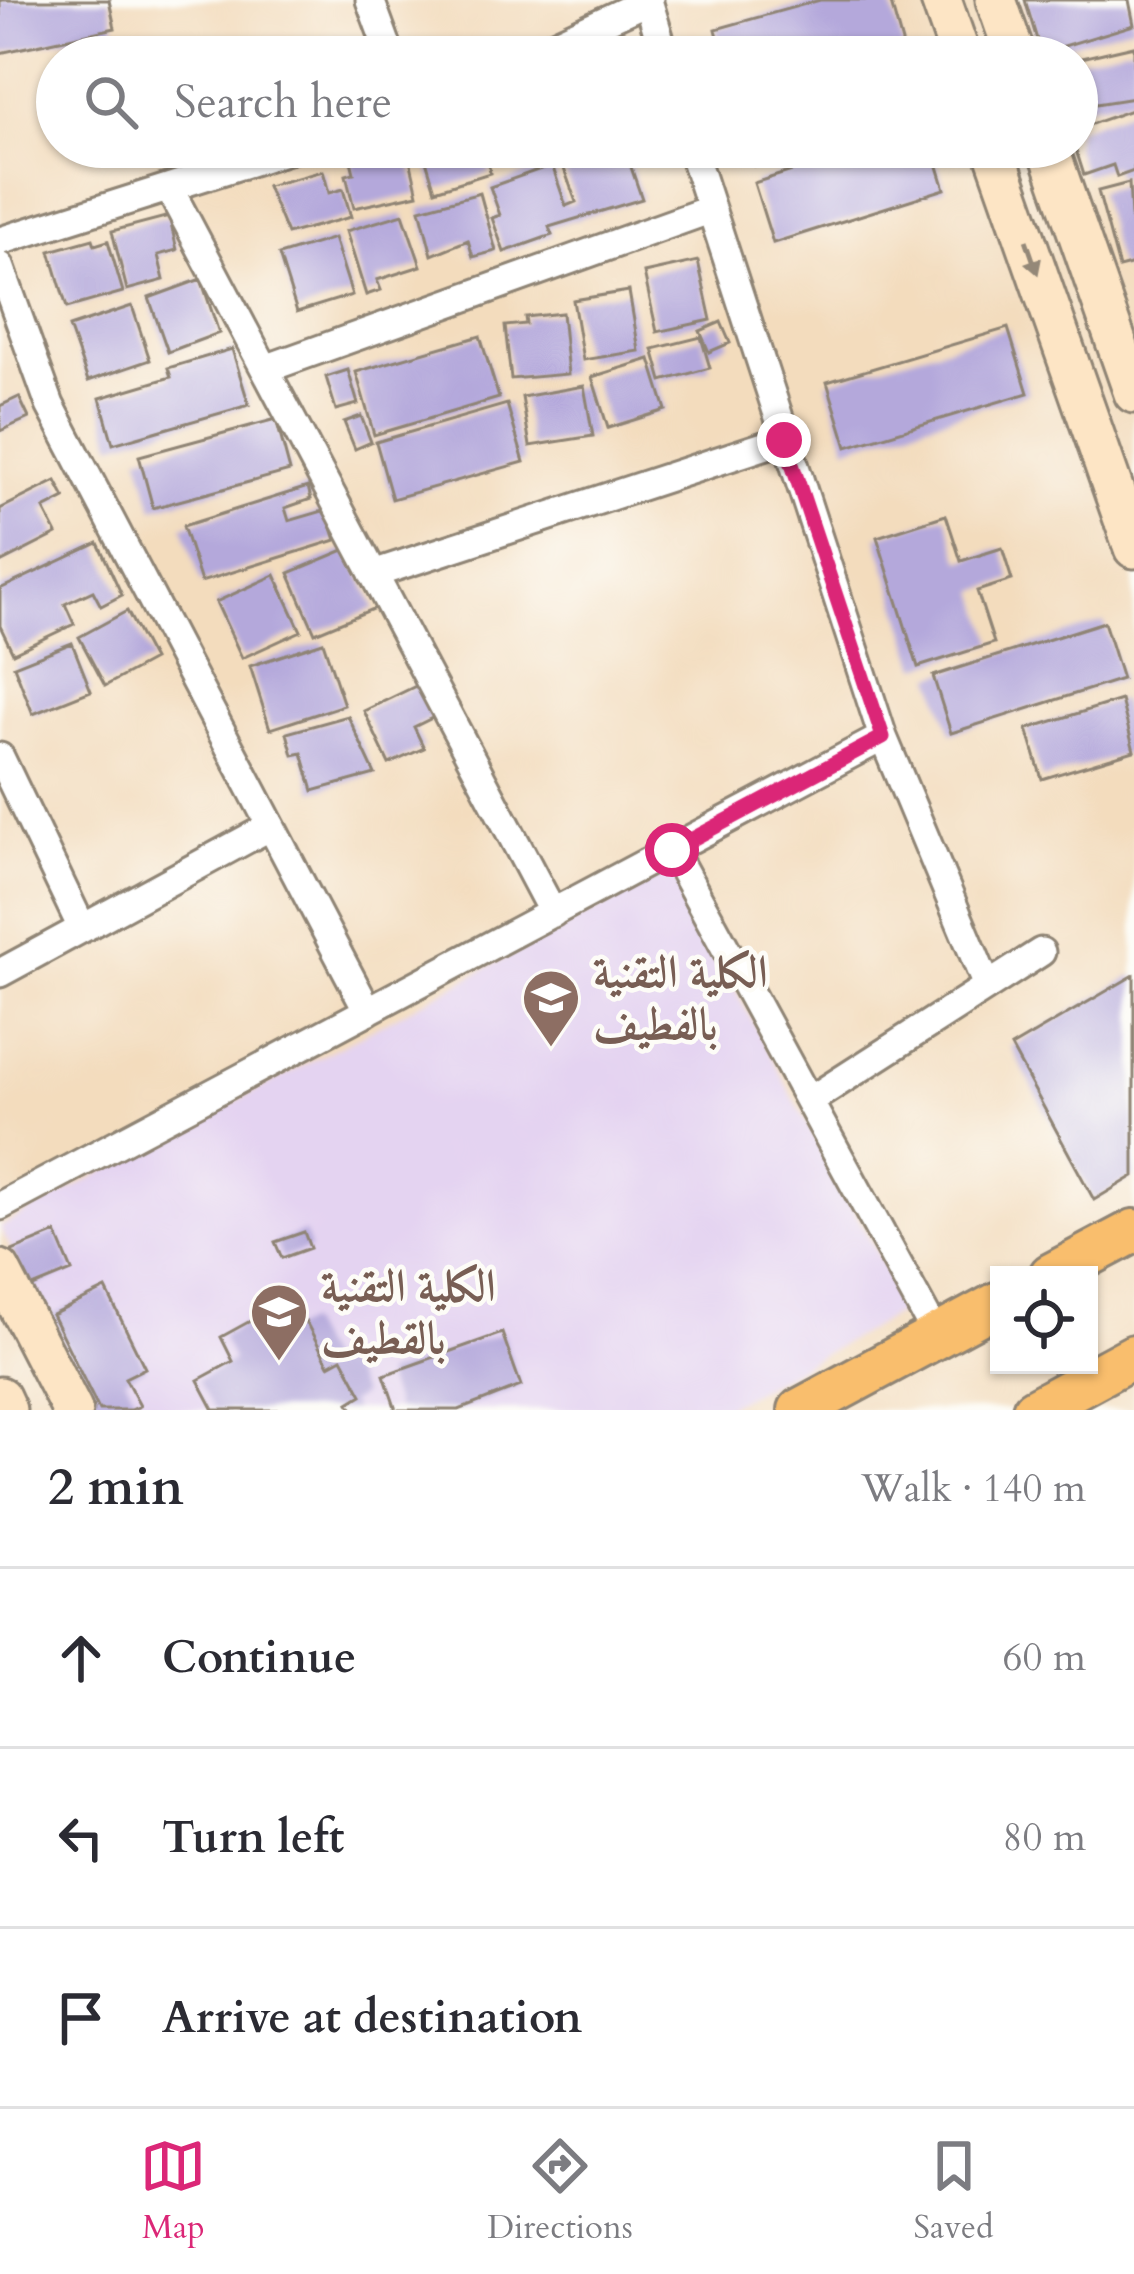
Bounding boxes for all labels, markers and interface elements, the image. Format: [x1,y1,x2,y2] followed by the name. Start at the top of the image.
[36,36,1098,168] search box
[78,69,144,135] icon: search
[174,72,392,133] text: Search here
[1024,240,1042,276] one-way arrow
[757,413,811,467] route end
[645,823,699,877] route start
[593,942,768,1055] place label: الكلية التقنية بالفطيف
[520,967,582,1049] school or university icon: الكلية التقنية بالفطيف
[321,1256,496,1369] place label: الكلية التقنية بالقطيف
[990,1266,1098,1374] map controls
[990,1266,1098,1374] button: locate
[248,1281,310,1363] school or university icon: الكلية التقنية بالقطيف
[48,1453,184,1523] text: 2 min
[861,1462,1086,1515] text: Walk · 140 m
[48,1625,114,1691] icon: ahead
[162,1627,356,1688] text: Continue
[1003,1631,1086,1684] text: 60 m
[48,1805,114,1871] icon: left
[162,1807,344,1868] text: Turn left
[1003,1811,1086,1864] text: 80 m
[48,1985,114,2051] icon: arrive
[162,1987,582,2048] text: Arrive at destination
[140,2133,206,2250] tab: Map
[487,2133,633,2250] tab: Directions
[914,2133,994,2250] tab: Saved

